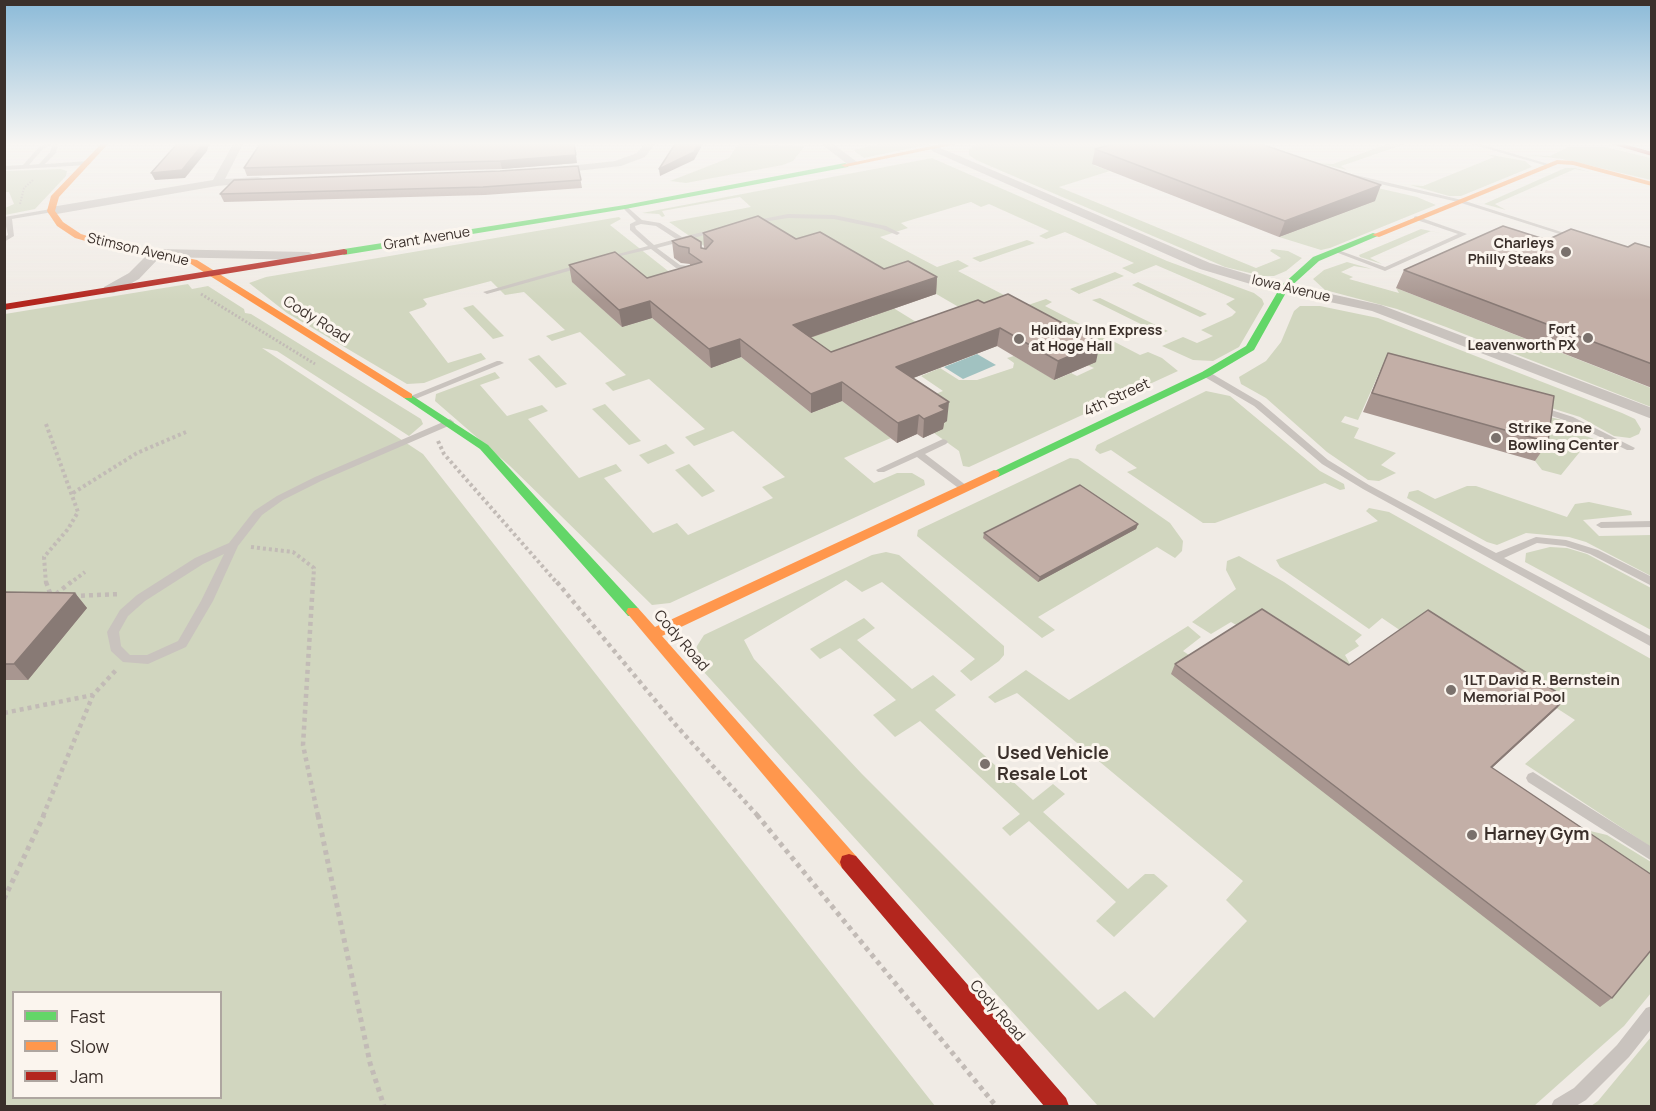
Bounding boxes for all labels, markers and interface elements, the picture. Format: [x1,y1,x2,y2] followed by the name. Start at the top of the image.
[383,224,471,254] street label: Grant Avenue
[85,230,191,270] street label: Stimson Avenue
[1468,236,1554,268] place label: Charleys Philly Steaks
[1559,245,1573,259] marker: Charleys Philly Steaks
[1250,272,1332,306] street label: Iowa Avenue
[279,293,353,347] street label: Cody Road
[1468,322,1576,354] place label: Fort Leavenworth PX
[1031,323,1162,356] place label: Holiday Inn Express at Hoge Hall
[1581,331,1595,345] marker: Fort Leavenworth PX
[1012,332,1026,346] marker: Holiday Inn Express at Hoge Hall
[1081,375,1153,421] street label: 4th Street
[1508,420,1619,455] place label: Strike Zone Bowling Center
[1489,431,1503,445] marker: Strike Zone Bowling Center
[650,607,712,675] street label: Cody Road
[1463,672,1620,707] place label: 1LT David R. Bernstein Memorial Pool
[1444,683,1458,697] marker: 1LT David R. Bernstein Memorial Pool
[997,743,1109,786] place label: Used Vehicle Resale Lot
[978,757,992,771] marker: Used Vehicle Resale Lot
[1484,824,1589,846] place label: Harney Gym
[1465,828,1479,842] marker: Harney Gym
[966,977,1028,1045] street label: Cody Road
[12,991,222,1099] legend
[70,1004,105,1028] text: Fast
[70,1034,109,1058] text: Slow
[70,1064,104,1088] text: Jam

